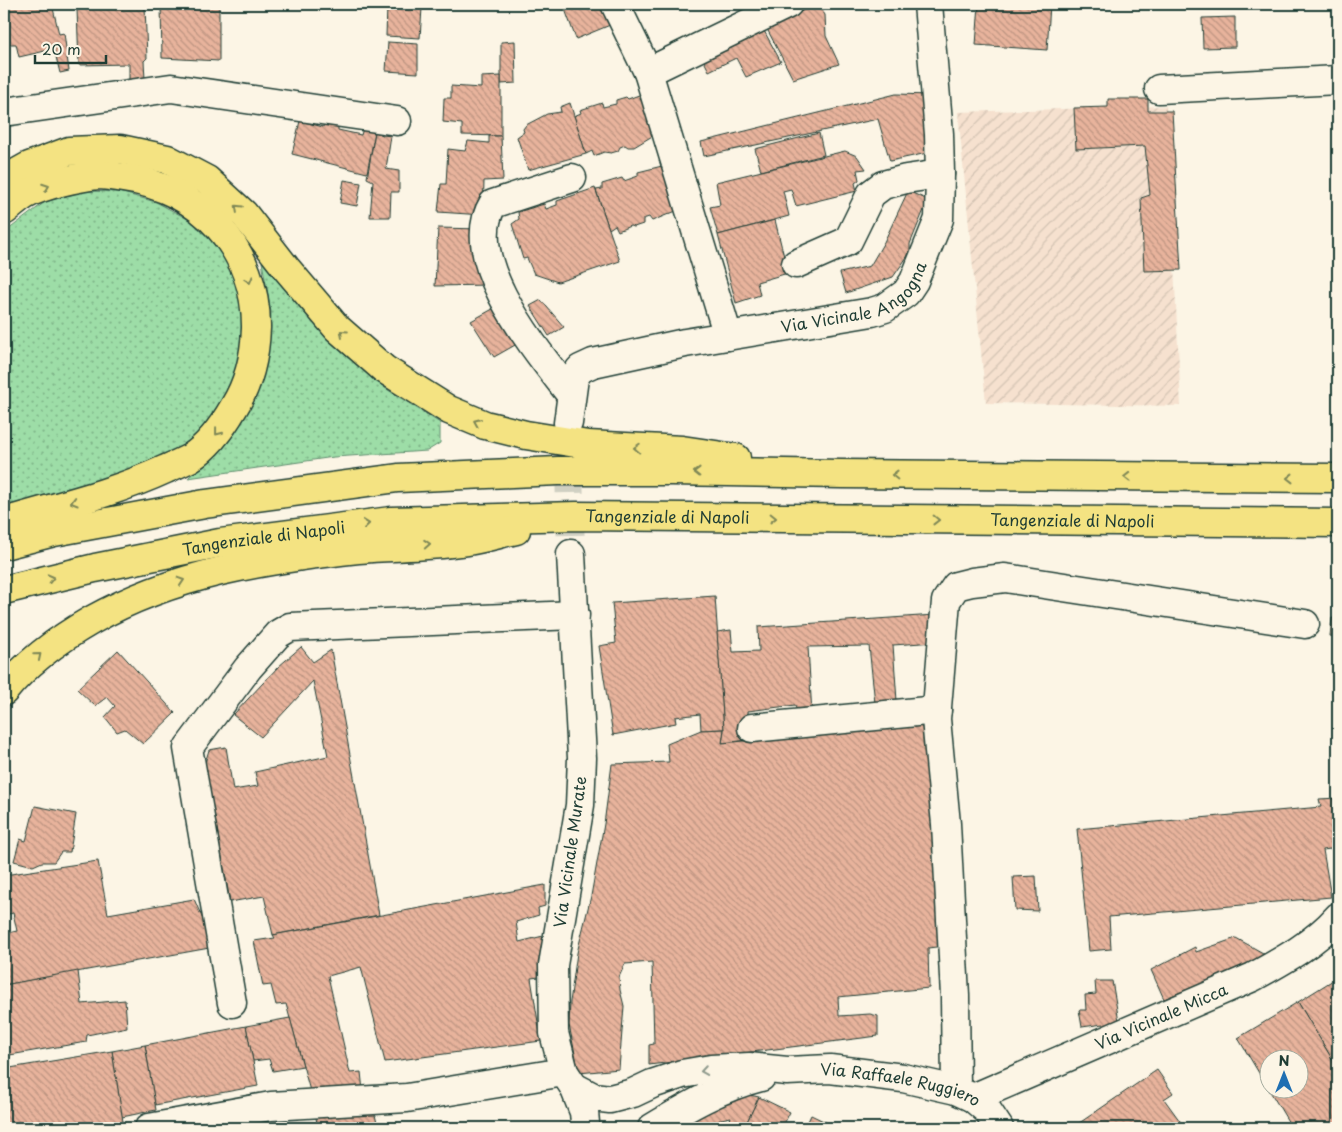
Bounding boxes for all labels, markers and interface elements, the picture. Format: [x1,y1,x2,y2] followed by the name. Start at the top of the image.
[35,32,106,64] scale bar
[42,37,81,60] text: 20 m
[41,183,50,193] one-way arrow
[235,205,244,214] one-way arrow
[779,258,932,338] street label: Via Vicinale Angogna
[243,275,253,283] one-way arrow
[339,329,348,338] one-way arrow
[473,417,482,428] one-way arrow
[215,426,223,435] one-way arrow
[633,442,641,453] one-way arrow
[693,467,700,477] one-way arrow
[890,470,898,480] one-way arrow
[1123,472,1130,482] one-way arrow
[1285,473,1293,483] one-way arrow
[69,496,78,507] one-way arrow
[585,503,750,529] street label: Tangenziale di Napoli
[990,507,1155,532] street label: Tangenziale di Napoli
[770,513,778,523] one-way arrow
[180,514,346,561] street label: Tangenziale di Napoli
[932,515,940,525] one-way arrow
[362,519,370,530] one-way arrow
[424,539,432,550] one-way arrow
[47,573,56,584] one-way arrow
[176,577,184,587] one-way arrow
[32,654,41,662] one-way arrow
[546,775,592,929] street label: Via Vicinale Murate
[1091,976,1231,1055] street label: Via Vicinale Micca
[1260,1050,1310,1100] north arrow
[1278,1050,1290,1071] text: N
[820,1056,987,1111] street label: Via Raffaele Ruggiero
[699,1065,708,1075] one-way arrow

